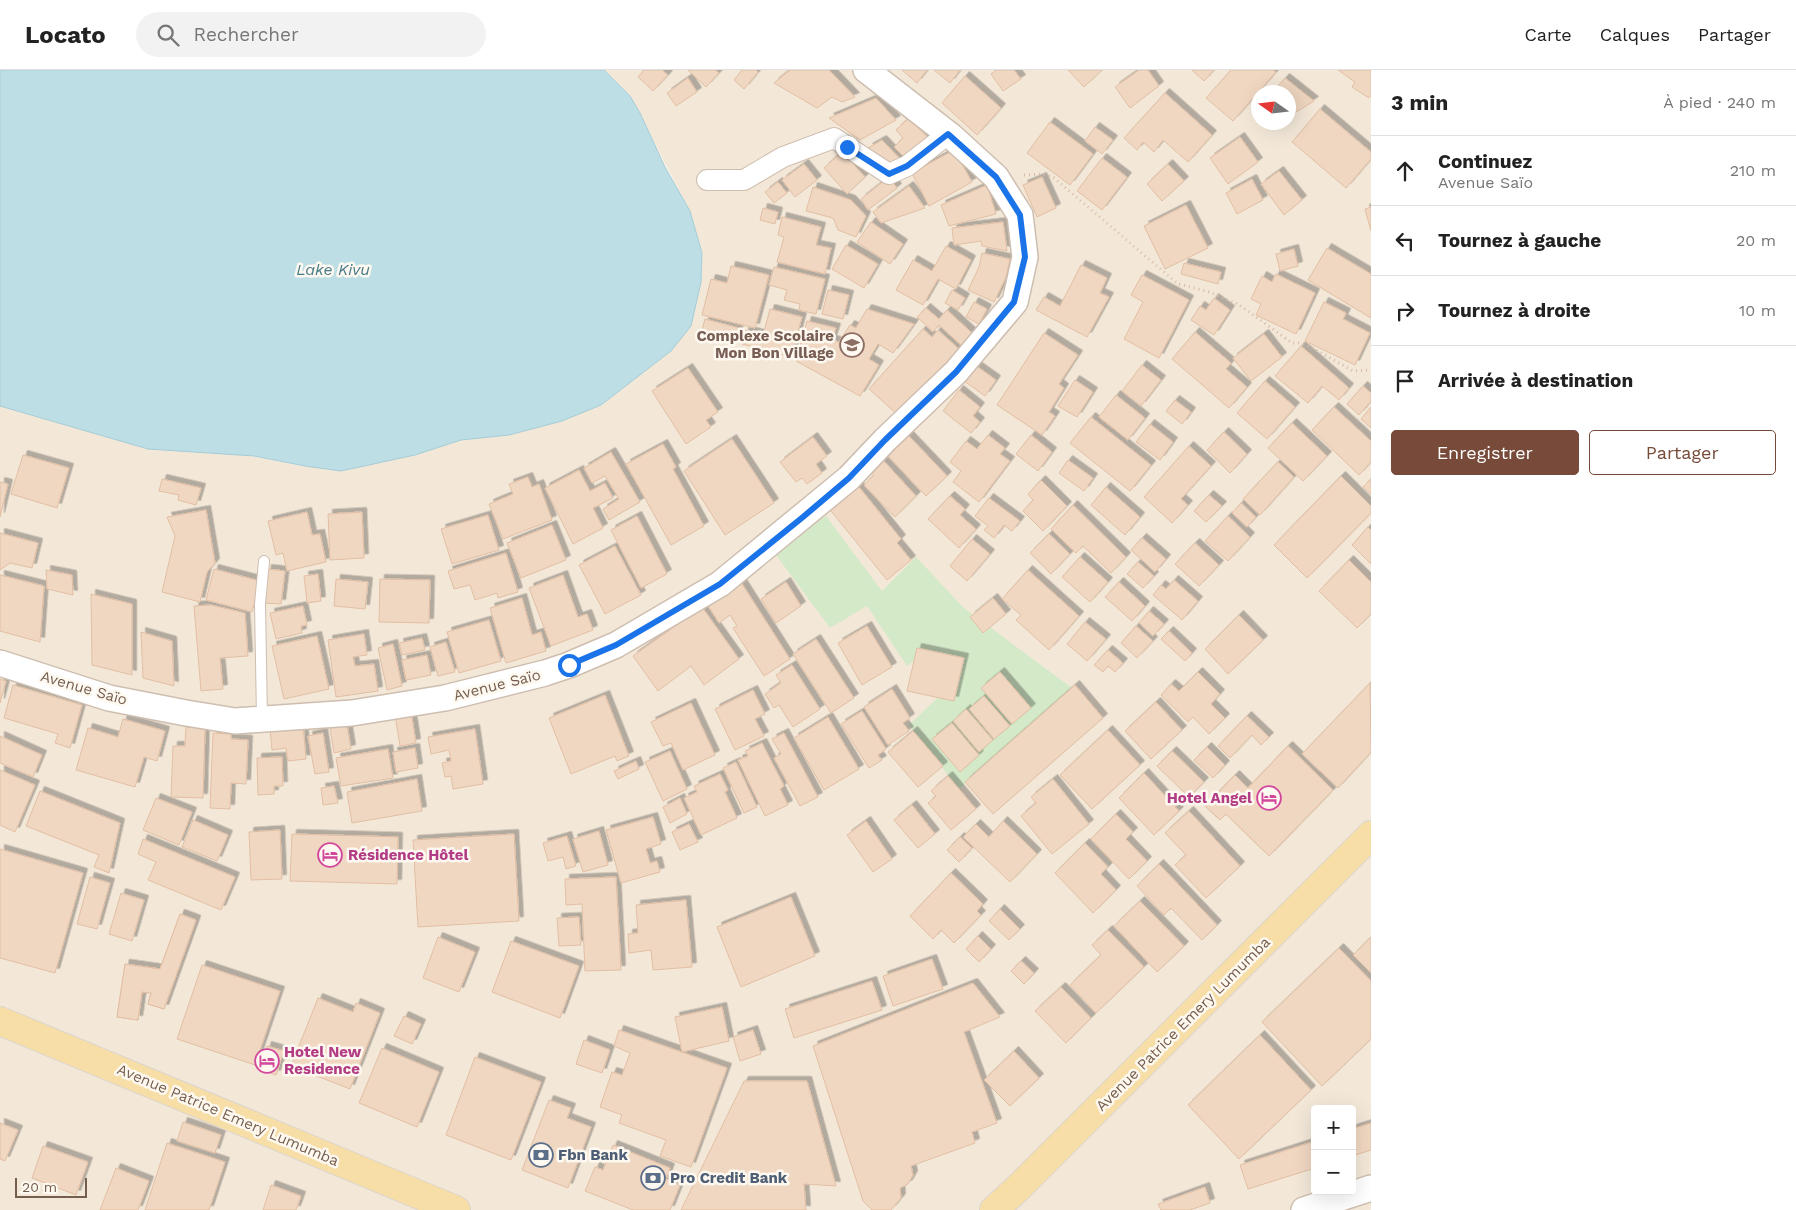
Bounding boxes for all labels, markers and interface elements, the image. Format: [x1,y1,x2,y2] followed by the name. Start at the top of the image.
[136,12,486,57] search box
[25,21,106,49] text: Locato
[154,21,182,49] icon: search
[194,23,299,46] text: Rechercher
[1524,24,1572,45] text: Carte
[1600,24,1670,45] text: Calques
[1698,24,1771,45] text: Partager
[1251,85,1296,130] north arrow
[1391,90,1448,115] text: 3 min
[1663,93,1776,112] text: À pied · 240 m
[836,136,859,159] route end
[1438,150,1532,173] text: Continuez
[1391,157,1419,185] icon: ahead
[1730,161,1776,180] text: 210 m
[1438,173,1533,192] text: Avenue Saïo
[1391,227,1419,255] icon: left
[1438,229,1601,252] text: Tournez à gauche
[1736,231,1776,250] text: 20 m
[296,260,370,279] water label: Lake Kivu
[1391,297,1419,325] icon: right
[1438,299,1590,322] text: Tournez à droite
[1739,301,1776,320] text: 10 m
[696,327,834,362] place label: Complexe Scolaire Mon Bon Village
[839,332,865,358] school or university icon: Complexe Scolaire Mon Bon Village
[1391,367,1419,395] icon: arrive
[1438,369,1633,392] text: Arrivée à destination
[1391,430,1579,475] button: Enregistrer
[1589,430,1776,475] button: Partager
[558,654,581,677] route start
[452,665,542,705] street label: Avenue Saïo
[39,667,129,709] street label: Avenue Saïo
[1256,785,1282,811] hotel icon: Hotel Angel
[1167,789,1252,807] place label: Hotel Angel
[317,842,343,868] hotel icon: Résidence Hôtel
[348,846,468,864] place label: Résidence Hôtel
[1092,933,1274,1115] street label: Avenue Patrice Emery Lumumba
[284,1043,362,1078] place label: Hotel New Residence
[254,1048,280,1074] hotel icon: Hotel New Residence
[114,1060,342,1170] street label: Avenue Patrice Emery Lumumba
[1311,1105,1356,1195] map controls
[1311,1105,1356,1150] button: +
[528,1142,554,1168] bank icon: Fbn Bank
[558,1146,628,1164] place label: Fbn Bank
[1311,1150,1356,1195] button: −
[640,1165,666,1191] bank icon: Pro Credit Bank
[670,1169,788,1187] place label: Pro Credit Bank
[15,1175,88,1198] scale bar
[22,1179,57,1195] text: 20 m

